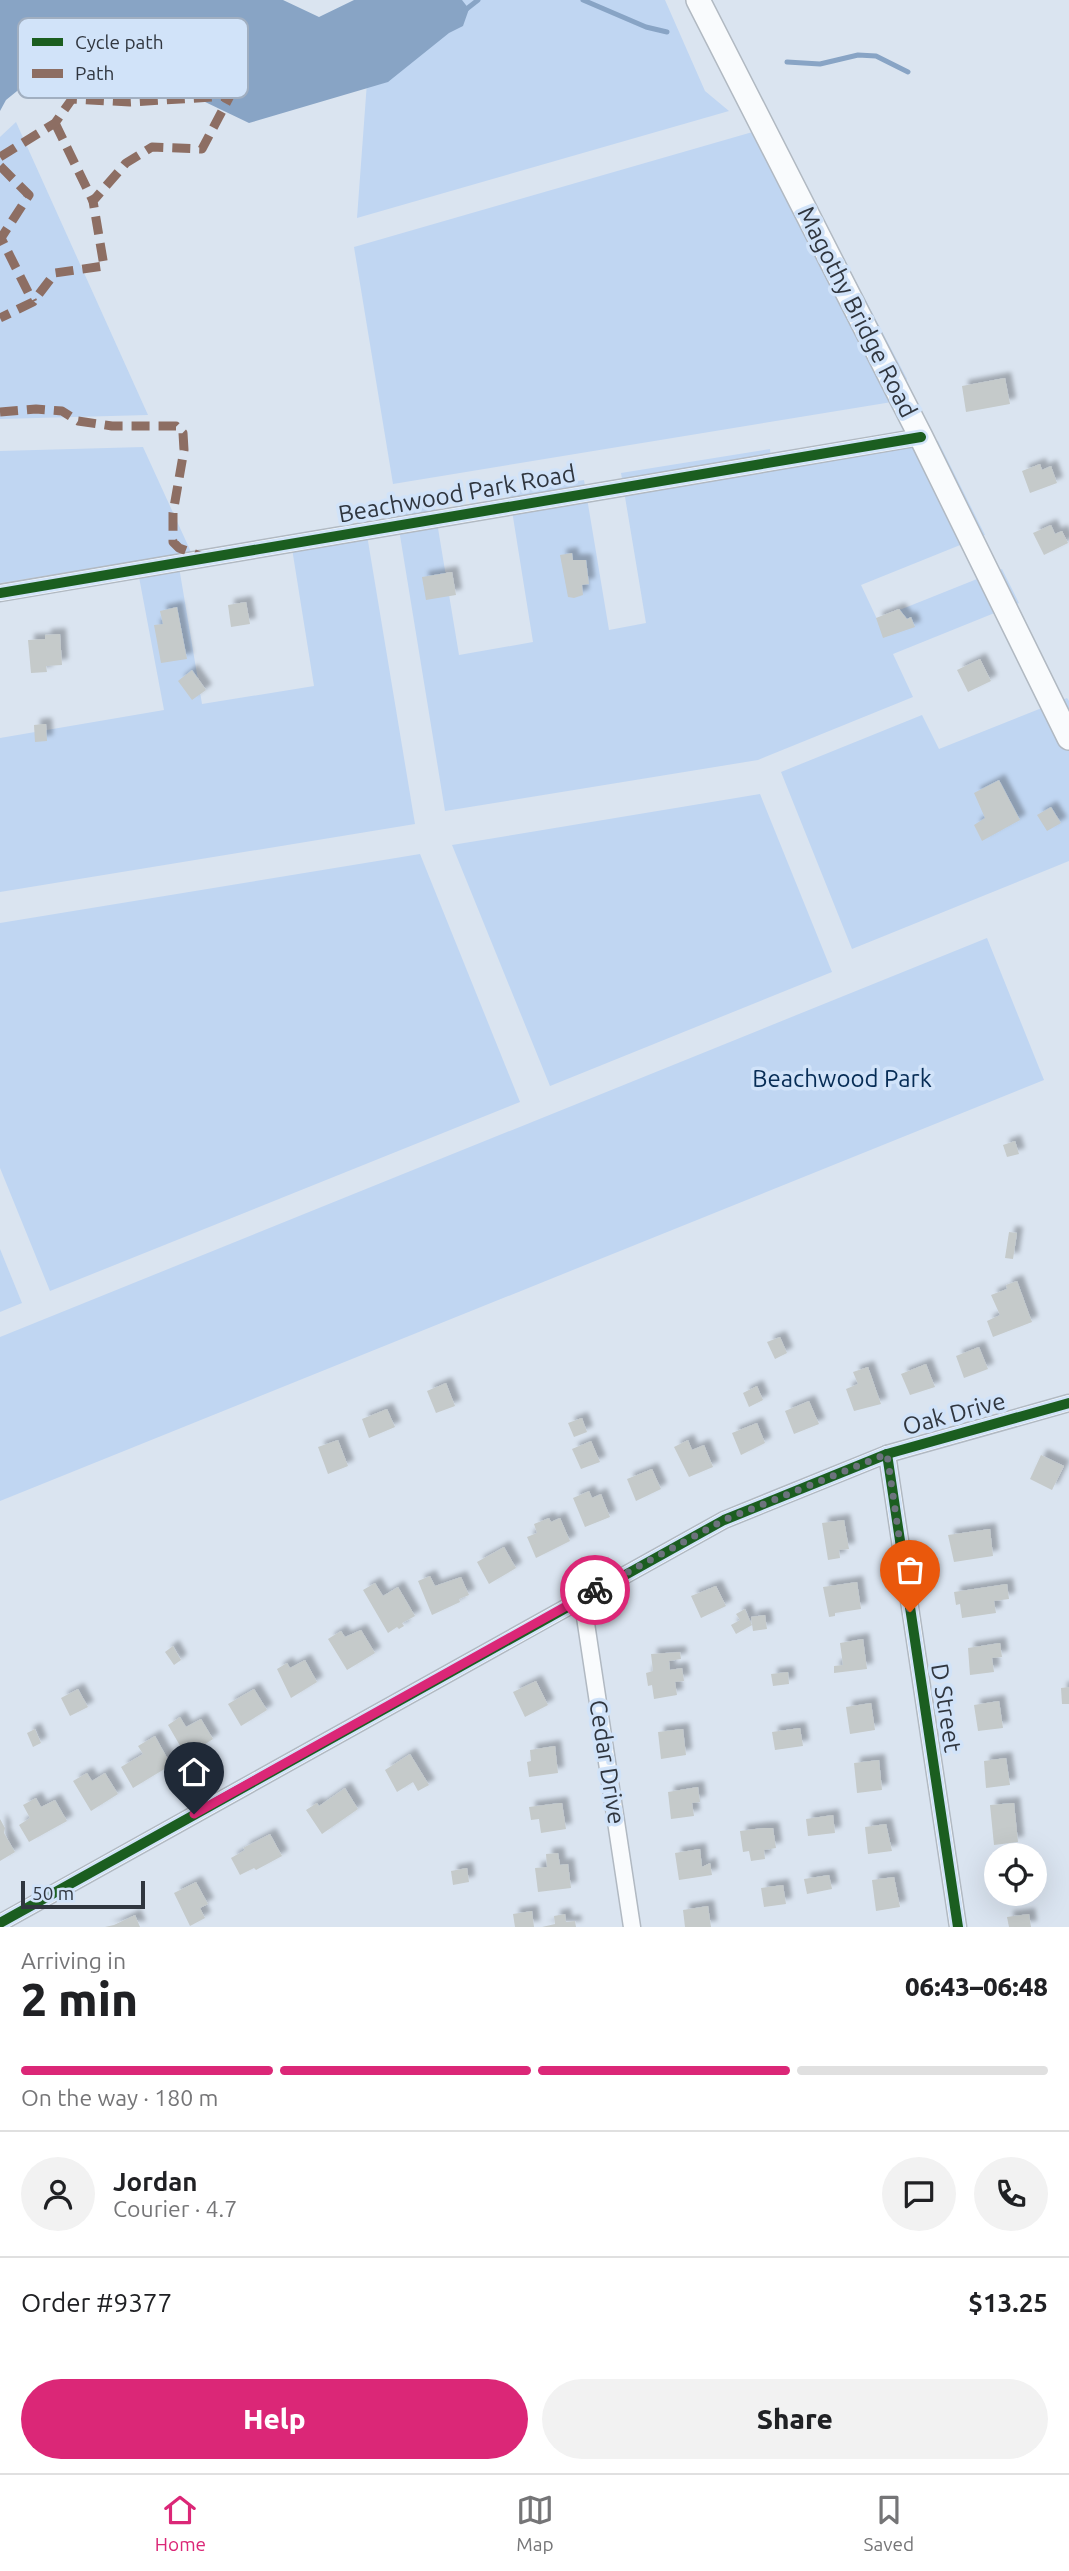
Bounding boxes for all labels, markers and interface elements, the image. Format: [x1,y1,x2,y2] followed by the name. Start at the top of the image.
[18,18,248,98] legend
[75,31,164,53] text: Cycle path
[75,62,114,84] text: Path
[793,202,922,422] street label: Magothy Bridge Road
[336,459,578,528] street label: Beachwood Park Road
[752,1065,932,1092] park label: Beachwood Park
[900,1387,1008,1440] street label: Oak Drive
[880,1540,940,1612] pin
[891,1551,929,1589] icon: bag
[560,1555,630,1625] courier
[576,1571,614,1609] icon: bike
[926,1662,967,1755] street label: D Street
[584,1698,631,1826] street label: Cedar Drive
[164,1742,224,1814] pin
[175,1753,213,1791] icon: home
[984,1843,1047,1906] map controls
[984,1843,1047,1906] button: locate
[21,1878,145,1910] scale bar
[32,1882,74,1904] text: 50 m
[21,1948,126,1973] text: Arriving in
[905,1972,1048,2001] text: 06:43–06:48
[21,1973,138,2025] text: 2 min
[21,2085,218,2110] text: On the way · 180 m
[21,2157,95,2231] button: person
[882,2157,956,2231] button: chat
[974,2157,1048,2231] button: phone
[113,2167,198,2196] text: Jordan
[113,2196,237,2221] text: Courier · 4.7
[21,2288,172,2317] text: Order #9377
[968,2288,1048,2317] text: $13.25
[21,2379,528,2459] button: Help
[542,2379,1048,2459] button: Share
[155,2491,206,2555] tab: Home
[516,2491,554,2555] tab: Map
[864,2491,914,2555] tab: Saved

